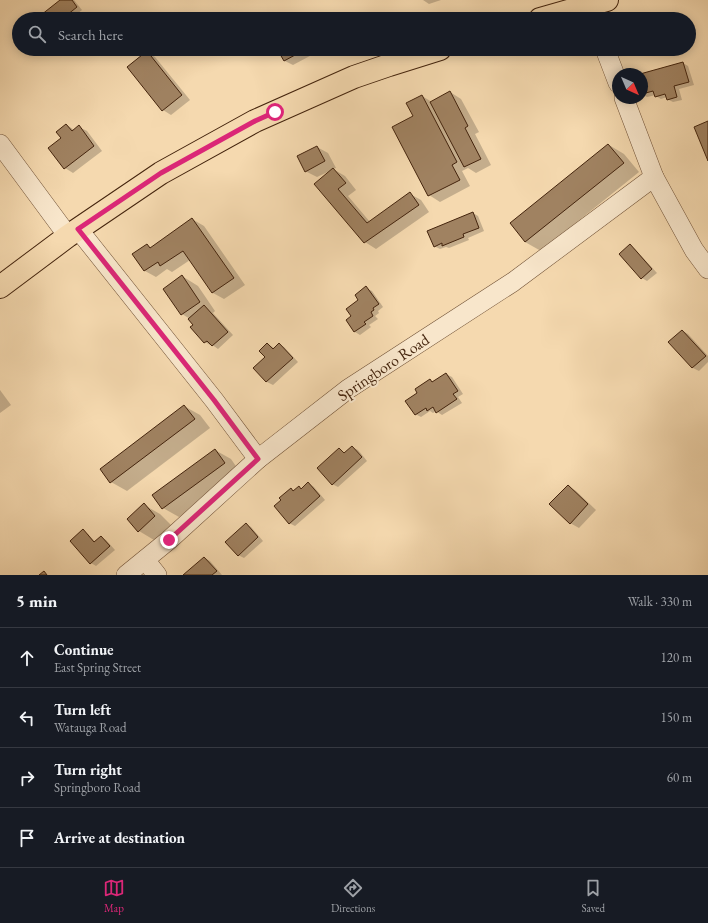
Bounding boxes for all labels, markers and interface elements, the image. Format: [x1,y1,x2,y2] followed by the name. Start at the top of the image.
[12,12,696,56] search box
[26,23,48,45] icon: search
[58,25,123,44] text: Search here
[612,68,648,104] north arrow
[266,103,284,121] route start
[333,328,434,406] street label: Springboro Road
[160,531,178,549] route end
[16,590,57,612] text: 5 min
[628,593,692,610] text: Walk · 330 m
[54,640,114,659] text: Continue
[16,647,38,669] icon: ahead
[661,649,692,666] text: 120 m
[54,659,141,676] text: East Spring Street
[54,700,111,719] text: Turn left
[16,707,38,729] icon: left
[661,709,692,726] text: 150 m
[54,719,127,736] text: Watauga Road
[54,760,122,779] text: Turn right
[16,767,38,789] icon: right
[667,769,692,786] text: 60 m
[54,779,141,796] text: Springboro Road
[16,827,38,849] icon: arrive
[54,828,185,847] text: Arrive at destination
[103,877,125,915] tab: Map
[331,877,375,915] tab: Directions
[581,877,605,915] tab: Saved

